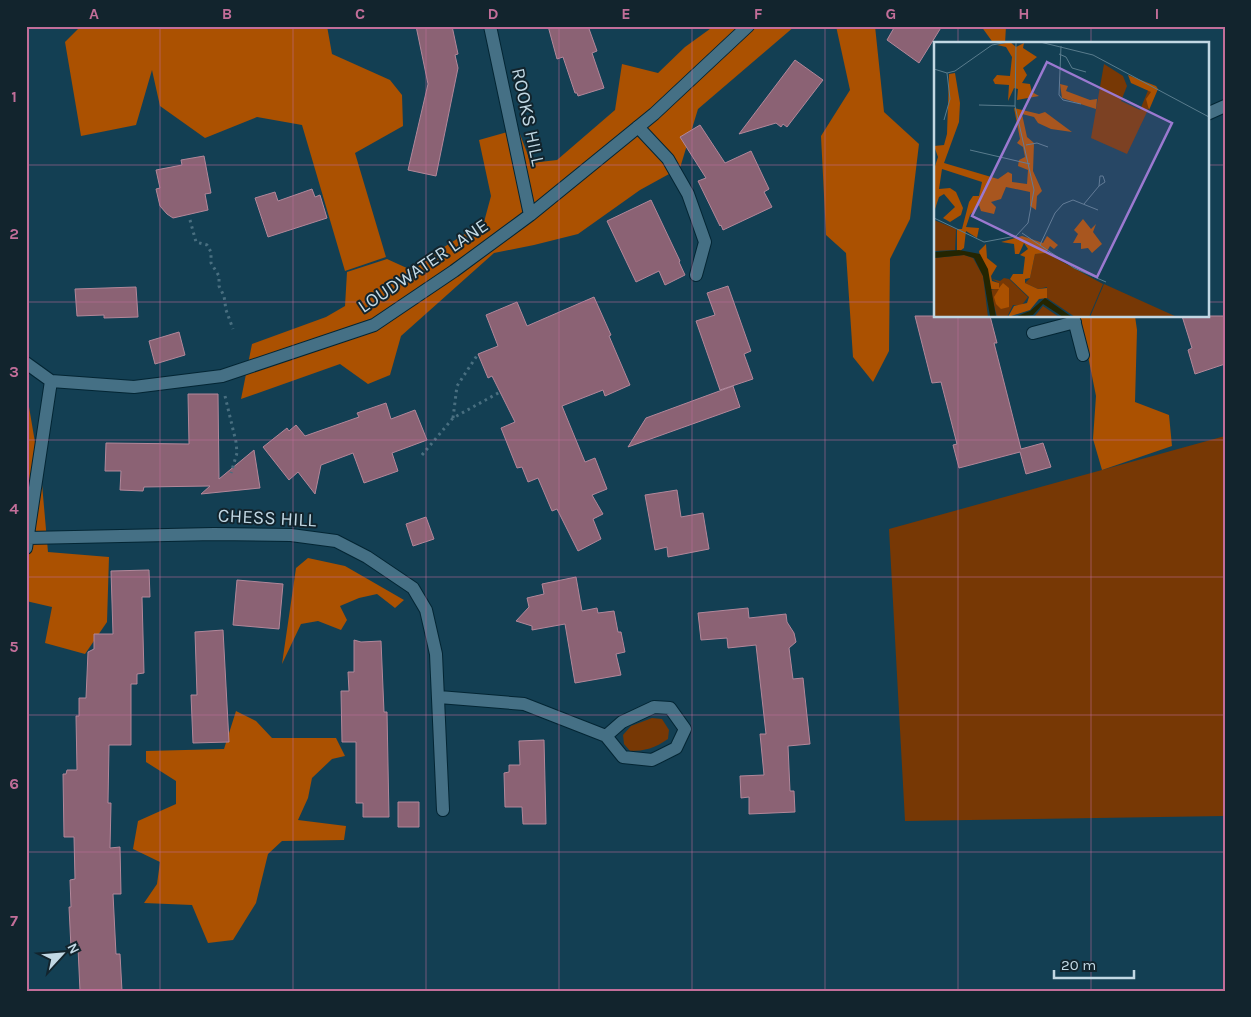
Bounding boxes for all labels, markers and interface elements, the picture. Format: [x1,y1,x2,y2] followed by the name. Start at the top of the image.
[89,4,99,23] text: A
[222,4,232,23] text: B
[355,4,365,23] text: C
[488,4,499,23] text: D
[621,4,631,23] text: E
[754,4,763,23] text: F
[886,4,896,23] text: G
[1018,4,1030,23] text: H
[1155,4,1159,23] text: I
[934,42,1208,318] inset map
[507,66,549,168] street label: ROOKS HILL
[11,87,17,106] text: 1
[354,214,492,318] street label: LOUDWATER LANE
[9,224,19,243] text: 2
[9,362,19,381] text: 3
[9,499,19,518] text: 4
[217,504,317,532] street label: CHESS HILL
[9,637,19,656] text: 5
[9,774,19,793] text: 6
[10,911,18,930] text: 7
[38,930,88,980] north arrow
[63,940,83,957] text: N
[1054,947,1134,979] scale bar
[1061,956,1096,974] text: 20 m

